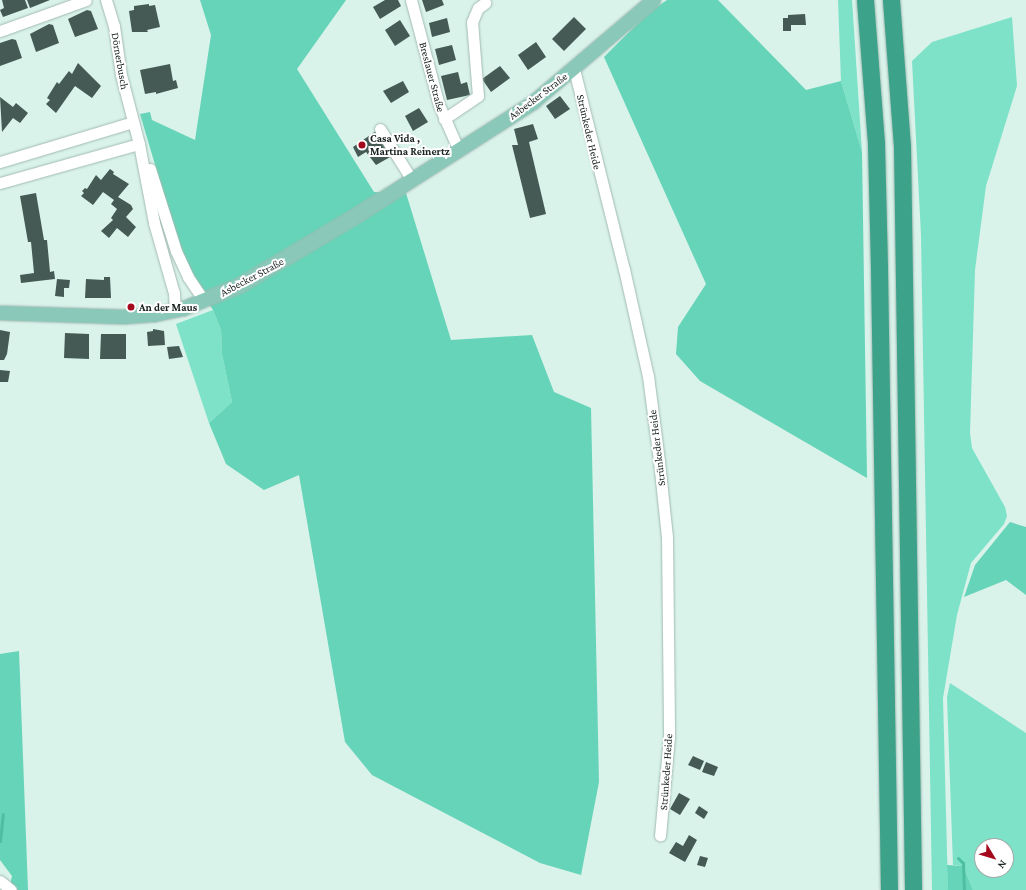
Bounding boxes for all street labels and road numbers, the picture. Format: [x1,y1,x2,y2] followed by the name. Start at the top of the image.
[109,32,131,90] street label: Dörnerbusch
[416,41,448,113] street label: Breslauer Straße
[506,70,570,122] street label: Asbecker Straße
[574,93,604,171] street label: Strünkeder Heide
[218,255,286,299] street label: Asbecker Straße
[646,409,668,487] street label: Strünkeder Heide
[657,733,675,811] street label: Strünkeder Heide

